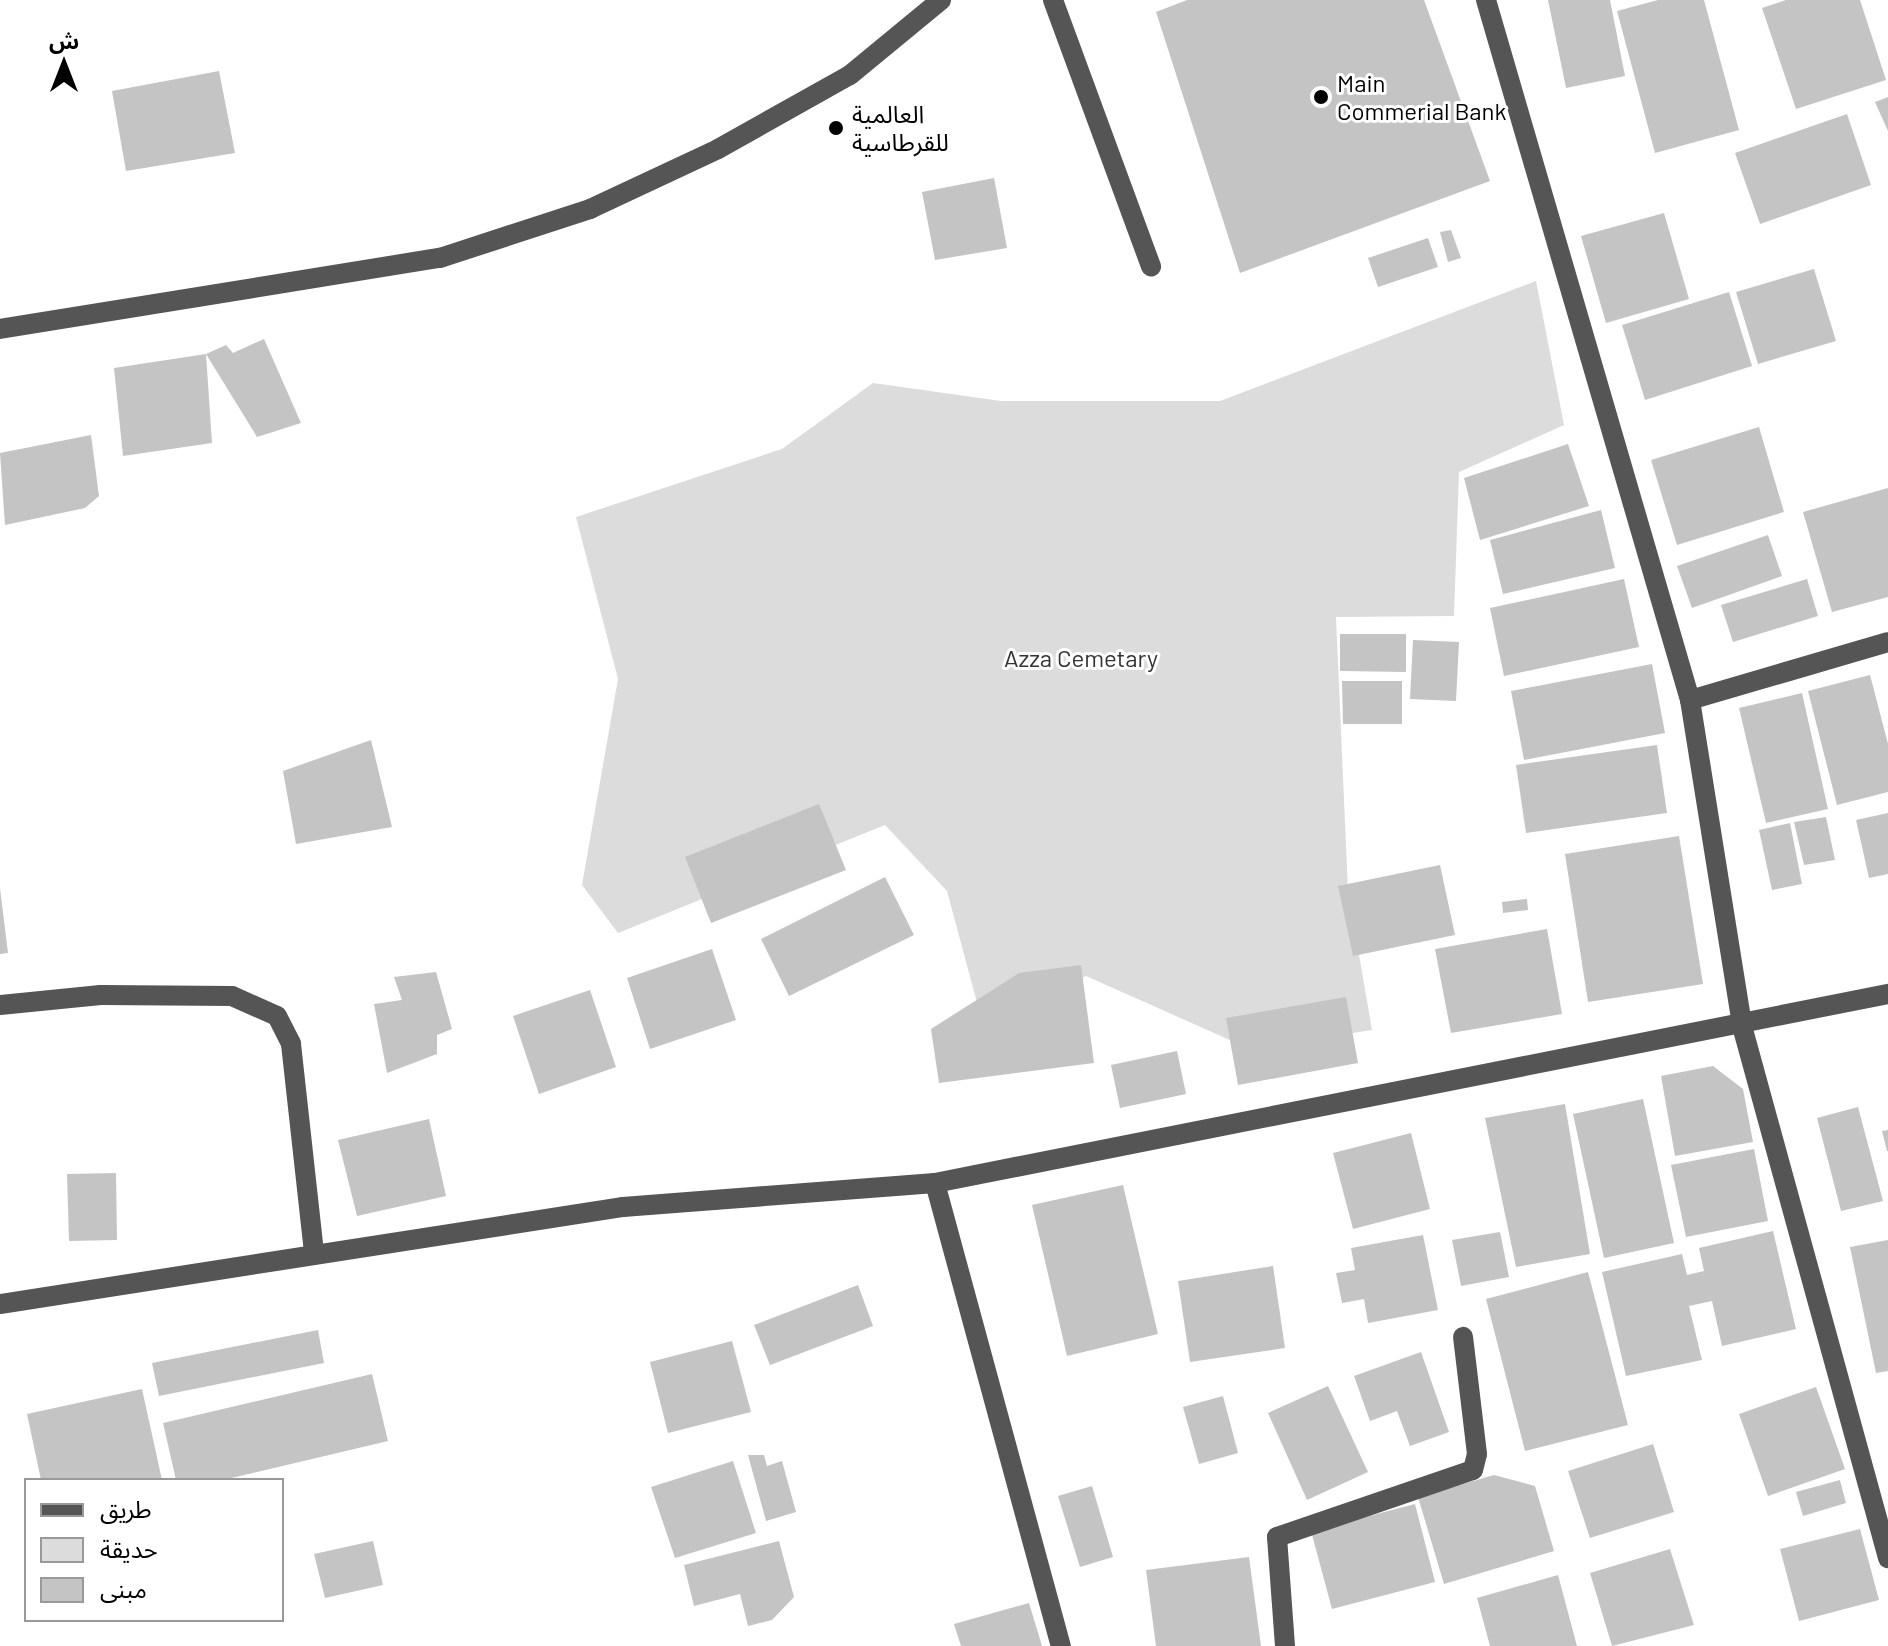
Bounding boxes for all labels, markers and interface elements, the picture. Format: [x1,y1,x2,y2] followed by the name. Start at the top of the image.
[24,24,104,104] north arrow
[49,27,79,53] text: ش
[1337,69,1506,125] place label: Main Commerial Bank
[1312,88,1330,106] marker: Main Commerial Bank
[852,100,949,156] place label: العالمية للقرطاسية
[827,119,845,137] marker: العالمية للقرطاسية
[1004,644,1158,672] park label: Azza Cemetary
[24,1478,284,1622] legend
[100,1494,152,1523] text: طريق
[100,1534,158,1563] text: حديقة
[100,1574,147,1603] text: مبنى

